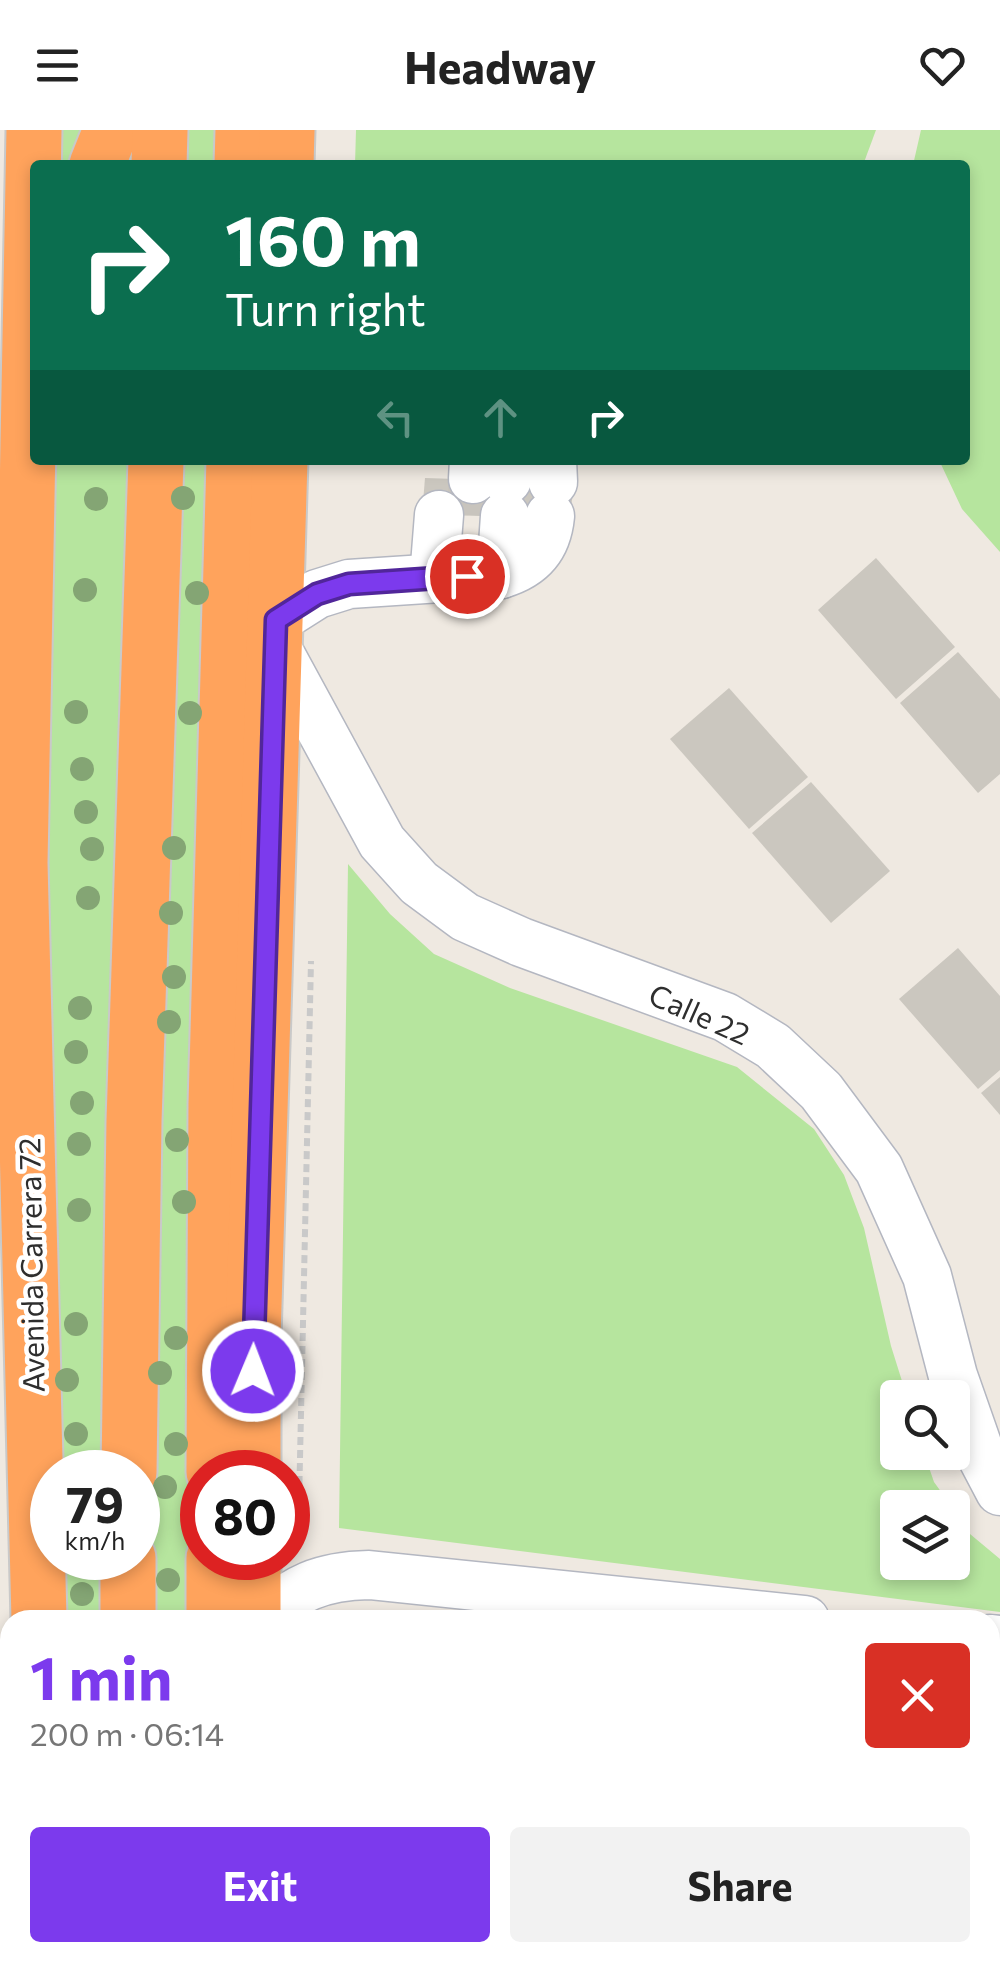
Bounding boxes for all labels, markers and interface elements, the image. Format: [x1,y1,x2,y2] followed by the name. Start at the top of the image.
[30,38,85,93] icon: menu
[404,38,596,93] text: Headway
[915,38,970,93] icon: heart
[225,195,421,280] text: 160 m
[60,200,190,330] icon: right
[225,280,426,335] text: Turn right
[368,390,423,445] icon: left
[473,390,528,445] icon: ahead
[578,390,633,445] icon: right
[425,534,510,619] pin
[440,549,495,604] icon: arrive
[644,974,756,1052] street label: Calle 22
[9,1137,51,1393] street label: Avenida Carrera 72
[201,1319,305,1423] position arrow
[880,1380,970,1580] map controls
[880,1380,970,1470] button: search
[180,1450,310,1580] speed limit sign: 80
[66,1472,124,1533] text: 79
[880,1490,970,1580] button: layers
[65,1525,125,1555] text: km/h
[30,1639,172,1712] text: 1 min
[865,1643,970,1748] button: close
[30,1713,224,1753] text: 200 m · 06:14
[30,1827,490,1942] button: Exit
[510,1827,970,1942] button: Share

